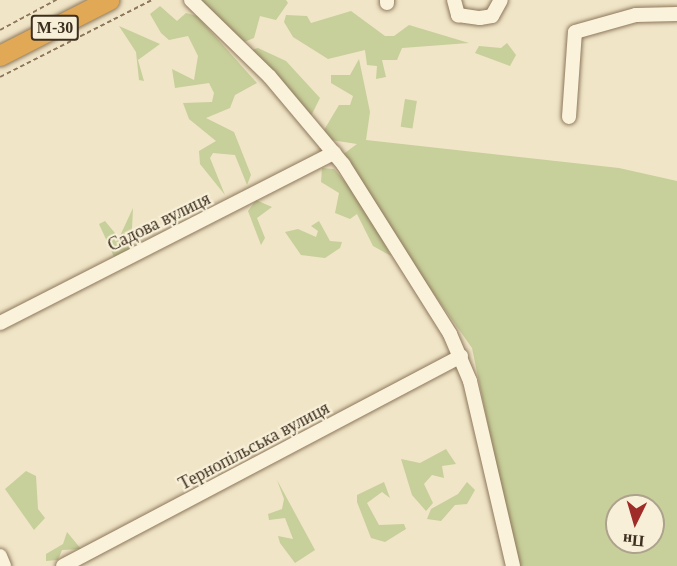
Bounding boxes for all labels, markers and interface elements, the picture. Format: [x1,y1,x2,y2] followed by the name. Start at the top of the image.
[29,15,80,41] road number: М-30
[104,188,214,256] street label: Садова вулиця
[175,397,333,495] street label: Тернопільська вулиця
[605,494,665,554] north arrow
[622,531,645,550] text: Пн

